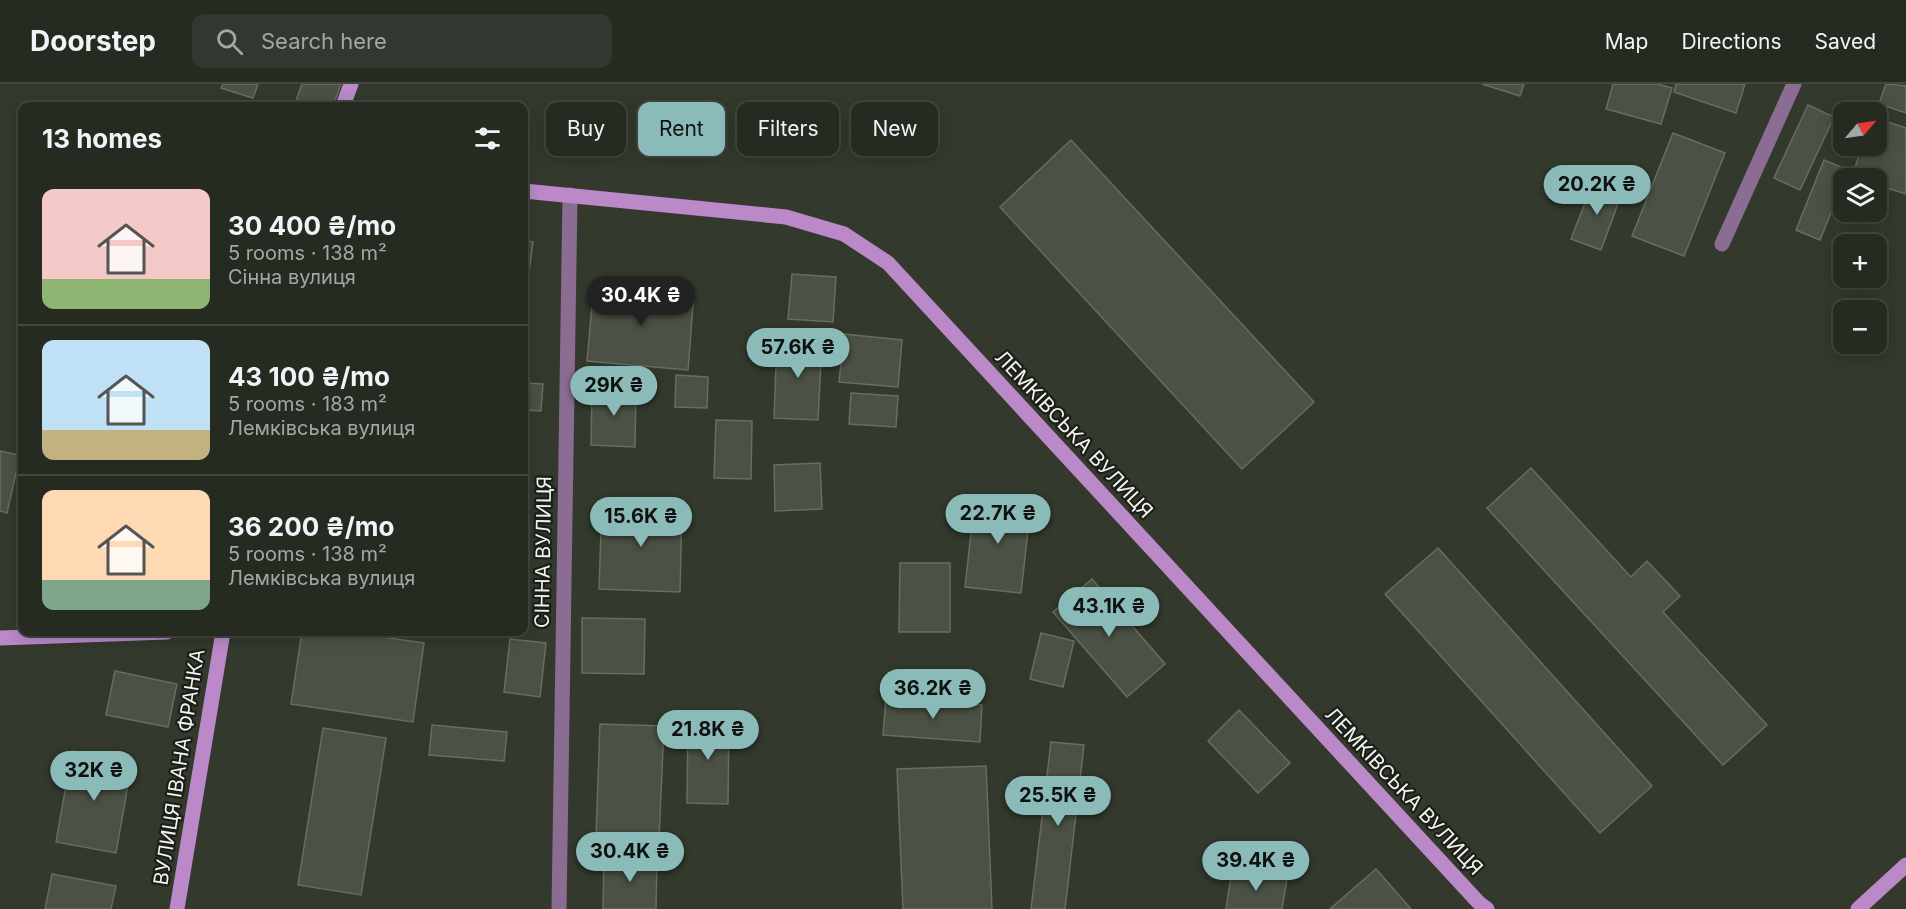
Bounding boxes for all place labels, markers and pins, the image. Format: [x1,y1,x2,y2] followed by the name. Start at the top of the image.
[1542,165,1652,216] pin: 20.2K ₴
[586,276,696,327] pin: 30.4K ₴
[743,328,853,379] pin: 57.6K ₴
[572,366,656,417] pin: 29K ₴
[943,494,1053,545] pin: 22.7K ₴
[586,497,696,548] pin: 15.6K ₴
[1054,587,1164,638] pin: 43.1K ₴
[878,669,988,720] pin: 36.2K ₴
[653,710,763,761] pin: 21.8K ₴
[52,751,136,802] pin: 32K ₴
[1003,776,1113,827] pin: 25.5K ₴
[575,832,685,883] pin: 30.4K ₴
[1201,841,1311,892] pin: 39.4K ₴

